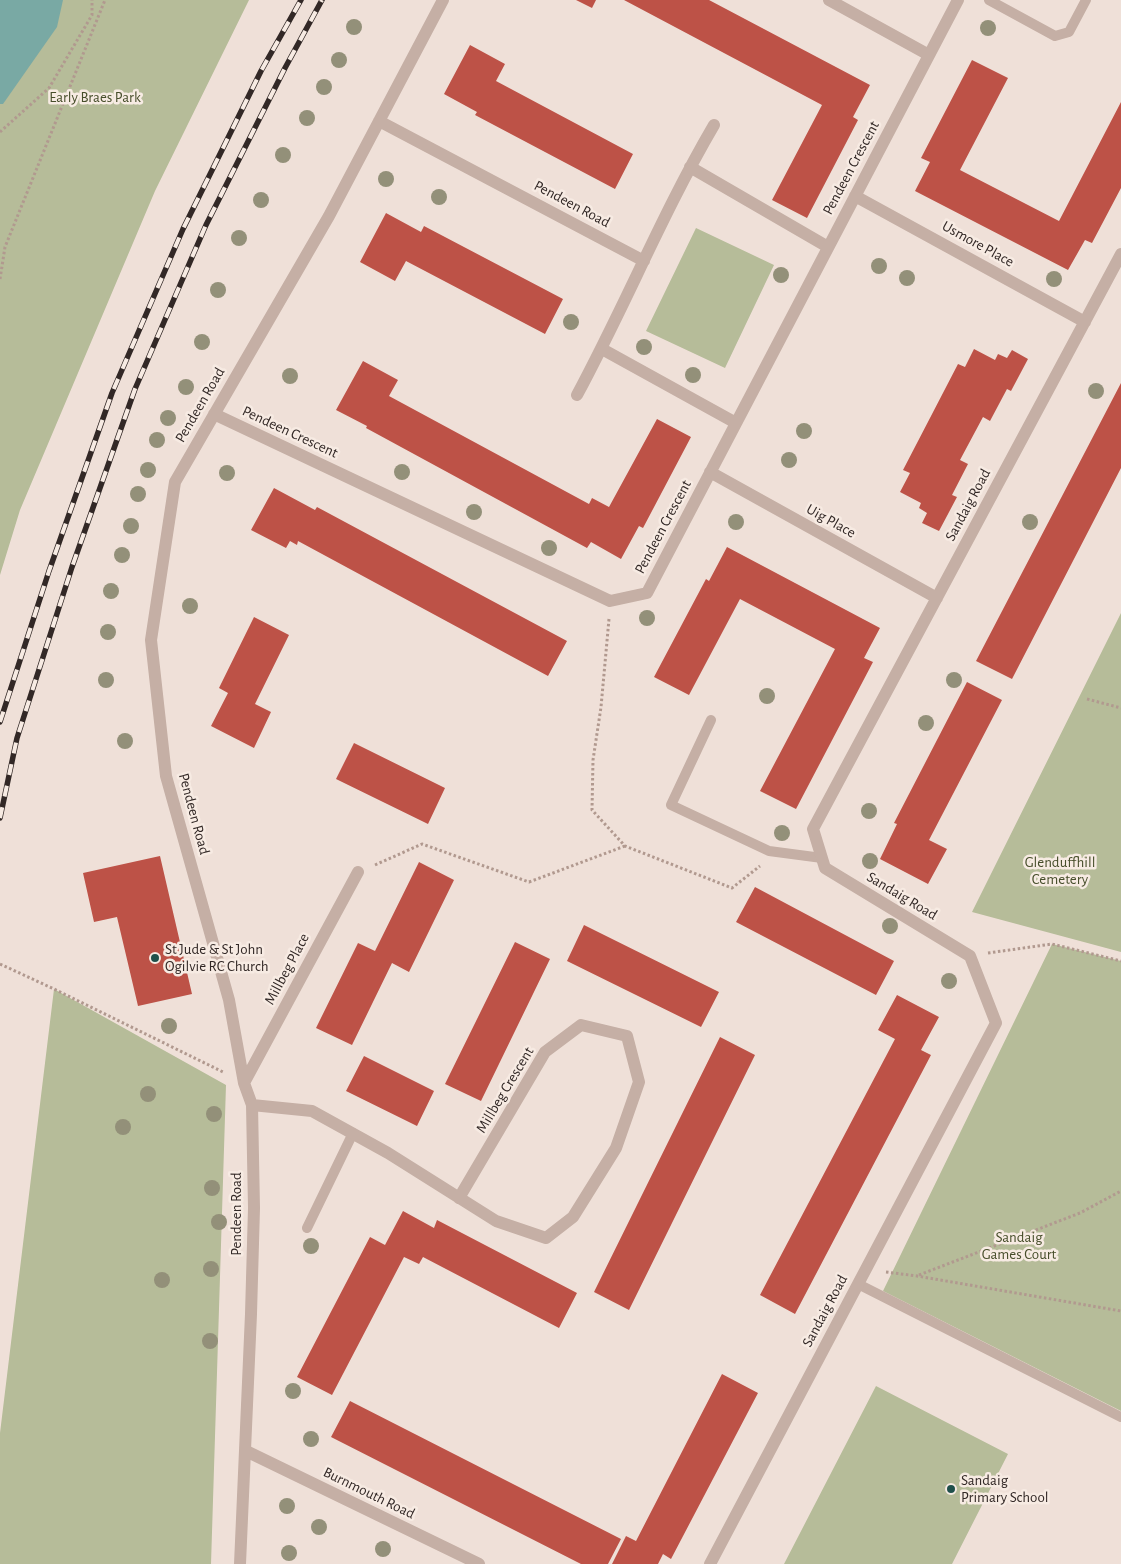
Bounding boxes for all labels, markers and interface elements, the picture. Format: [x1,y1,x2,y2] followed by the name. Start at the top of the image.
[49,88,141,106] park label: Early Braes Park
[819,118,883,218] street label: Pendeen Crescent
[531,176,613,232] street label: Pendeen Road
[939,217,1017,271] street label: Usmore Place
[171,364,229,446] street label: Pendeen Road
[239,402,341,462] street label: Pendeen Crescent
[941,466,995,544] street label: Sandaig Road
[631,477,695,577] street label: Pendeen Crescent
[803,500,859,542] street label: Uig Place
[175,771,213,857] street label: Pendeen Road
[1025,853,1095,888] park label: Glenduffhill Cemetery
[863,868,941,924] street label: Sandaig Road
[261,930,313,1008] street label: Millbeg Place
[165,940,268,975] place label: St Jude & St John Ogilvie RC Church
[149,952,161,964] marker: St Jude & St John Ogilvie RC Church
[472,1044,538,1136] street label: Millbeg Crescent
[227,1172,245,1256] street label: Pendeen Road
[982,1228,1056,1263] park label: Sandaig Games Court
[798,1272,852,1350] street label: Sandaig Road
[320,1463,418,1523] street label: Burnmouth Road
[961,1471,1049,1506] place label: Sandaig Primary School
[945,1483,957,1495] marker: Sandaig Primary School

